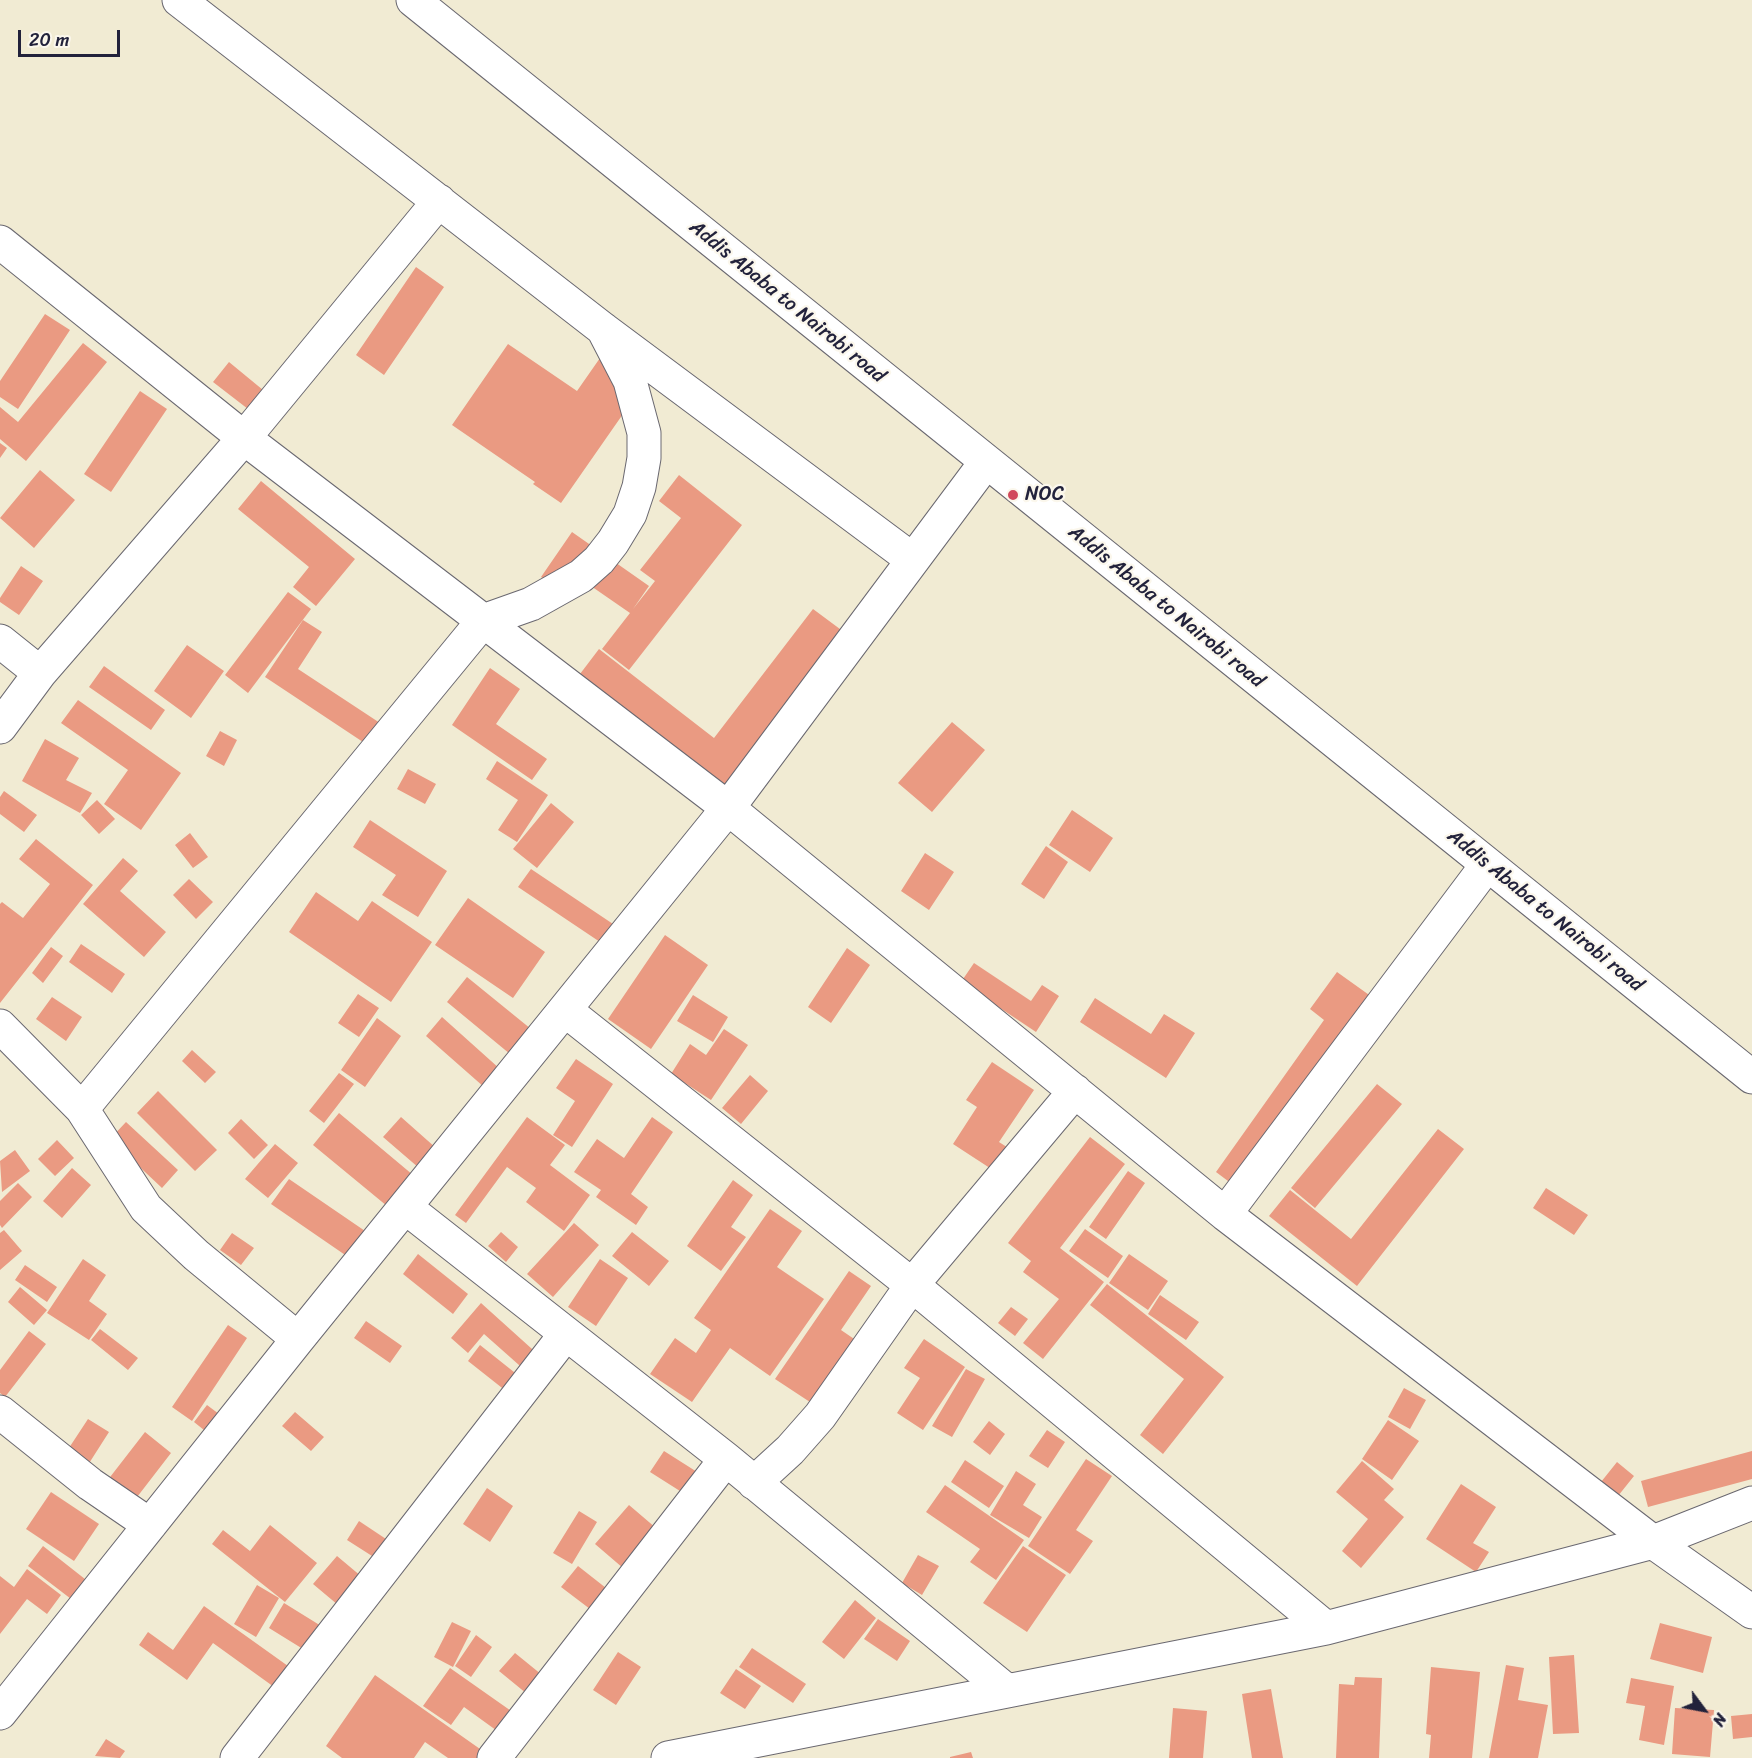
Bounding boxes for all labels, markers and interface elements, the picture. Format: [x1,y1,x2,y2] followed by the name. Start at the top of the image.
[21,18,123,56] scale bar
[29,24,69,56] text: 20 m
[684,216,890,388] street label: Addis Ababa to Nairobi road
[1025,483,1064,507] place label: NOC
[1006,488,1020,502] marker: NOC
[1063,521,1269,693] street label: Addis Ababa to Nairobi road
[1442,825,1648,997] street label: Addis Ababa to Nairobi road
[1674,1680,1734,1740] north arrow
[1704,1707,1735,1732] text: N

